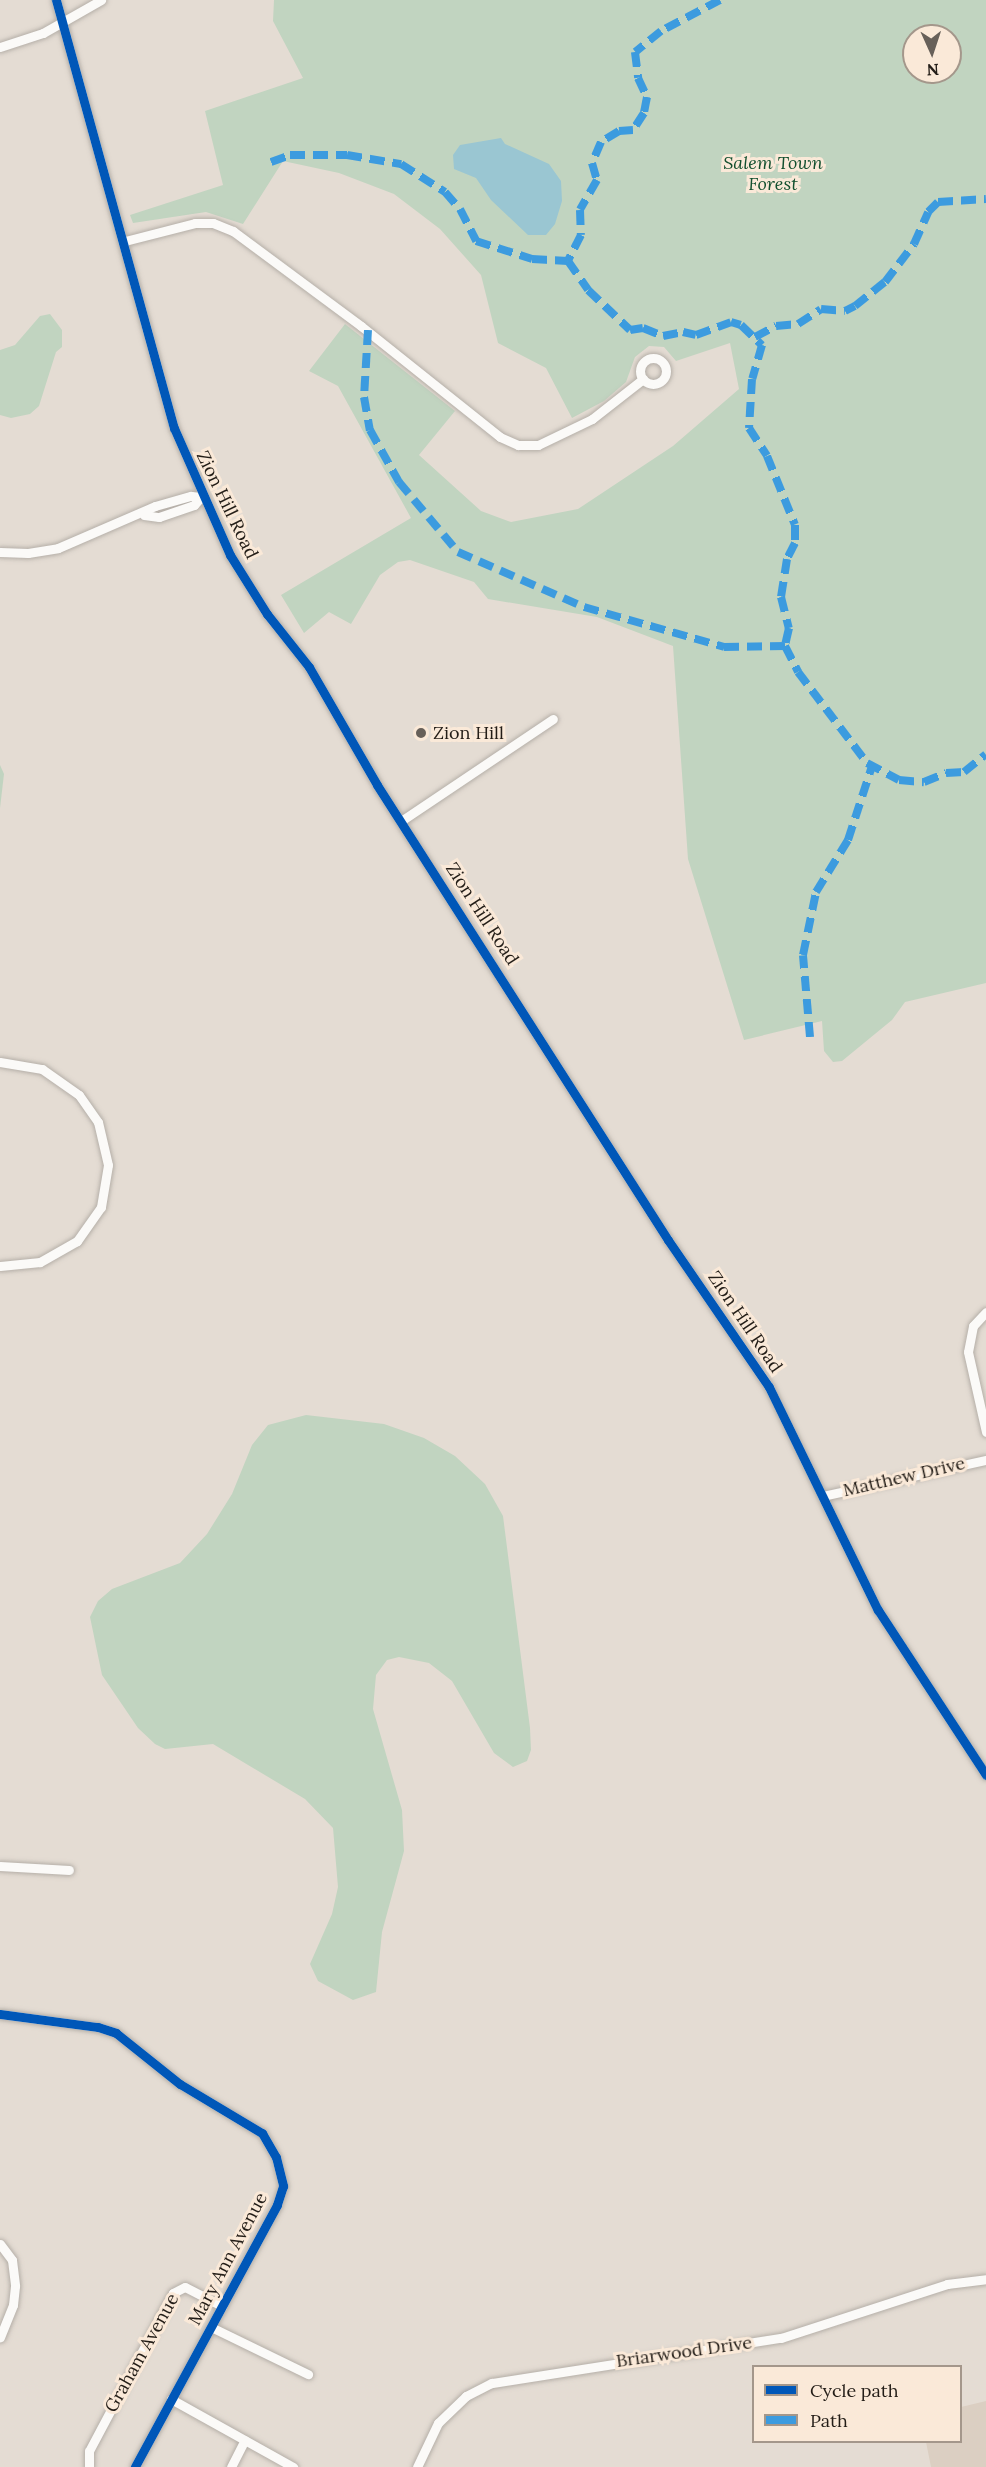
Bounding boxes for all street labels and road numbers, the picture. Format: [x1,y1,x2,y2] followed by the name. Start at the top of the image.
[192,448,262,562] street label: Zion Hill Road
[441,859,523,969] street label: Zion Hill Road
[703,1267,787,1377] street label: Zion Hill Road
[841,1452,967,1502] street label: Matthew Drive
[184,2189,272,2329] street label: Mary Ann Avenue
[100,2290,184,2416] street label: Graham Avenue
[615,2332,753,2372] street label: Briarwood Drive

